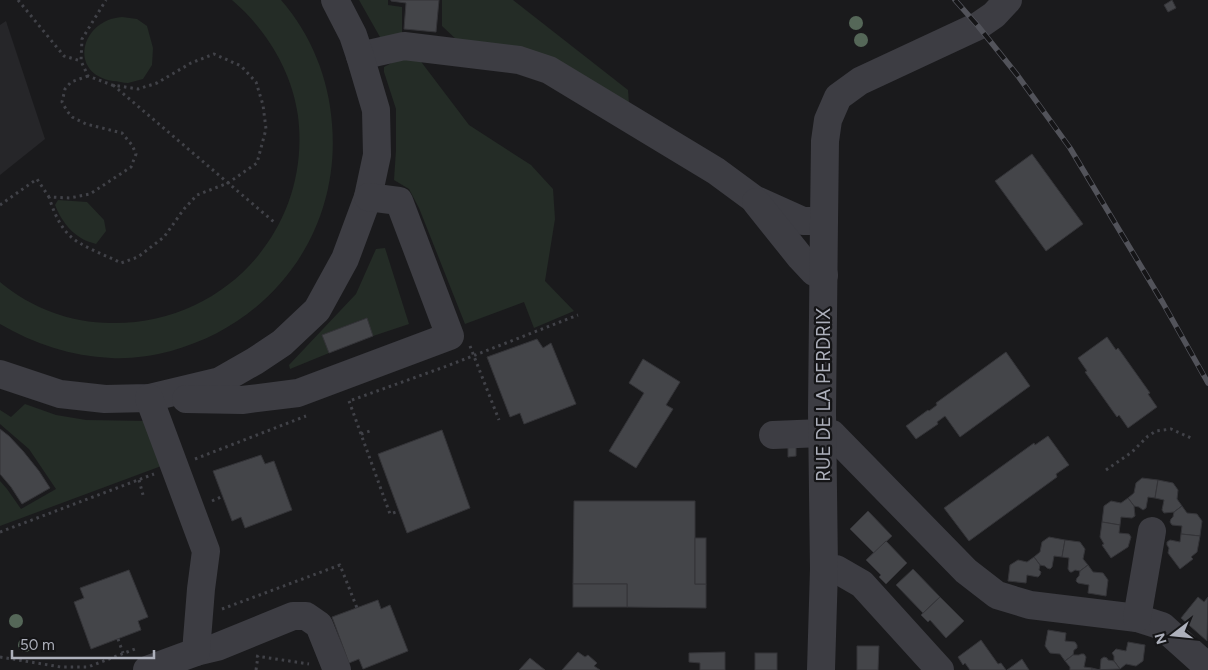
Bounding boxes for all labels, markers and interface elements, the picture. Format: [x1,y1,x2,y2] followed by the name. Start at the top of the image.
[812,308,835,482] street label: RUE DE LA PERDRIX
[1148,610,1198,660] north arrow
[12,628,155,660] scale bar
[1151,631,1171,646] text: N
[20,636,55,654] text: 50 m

